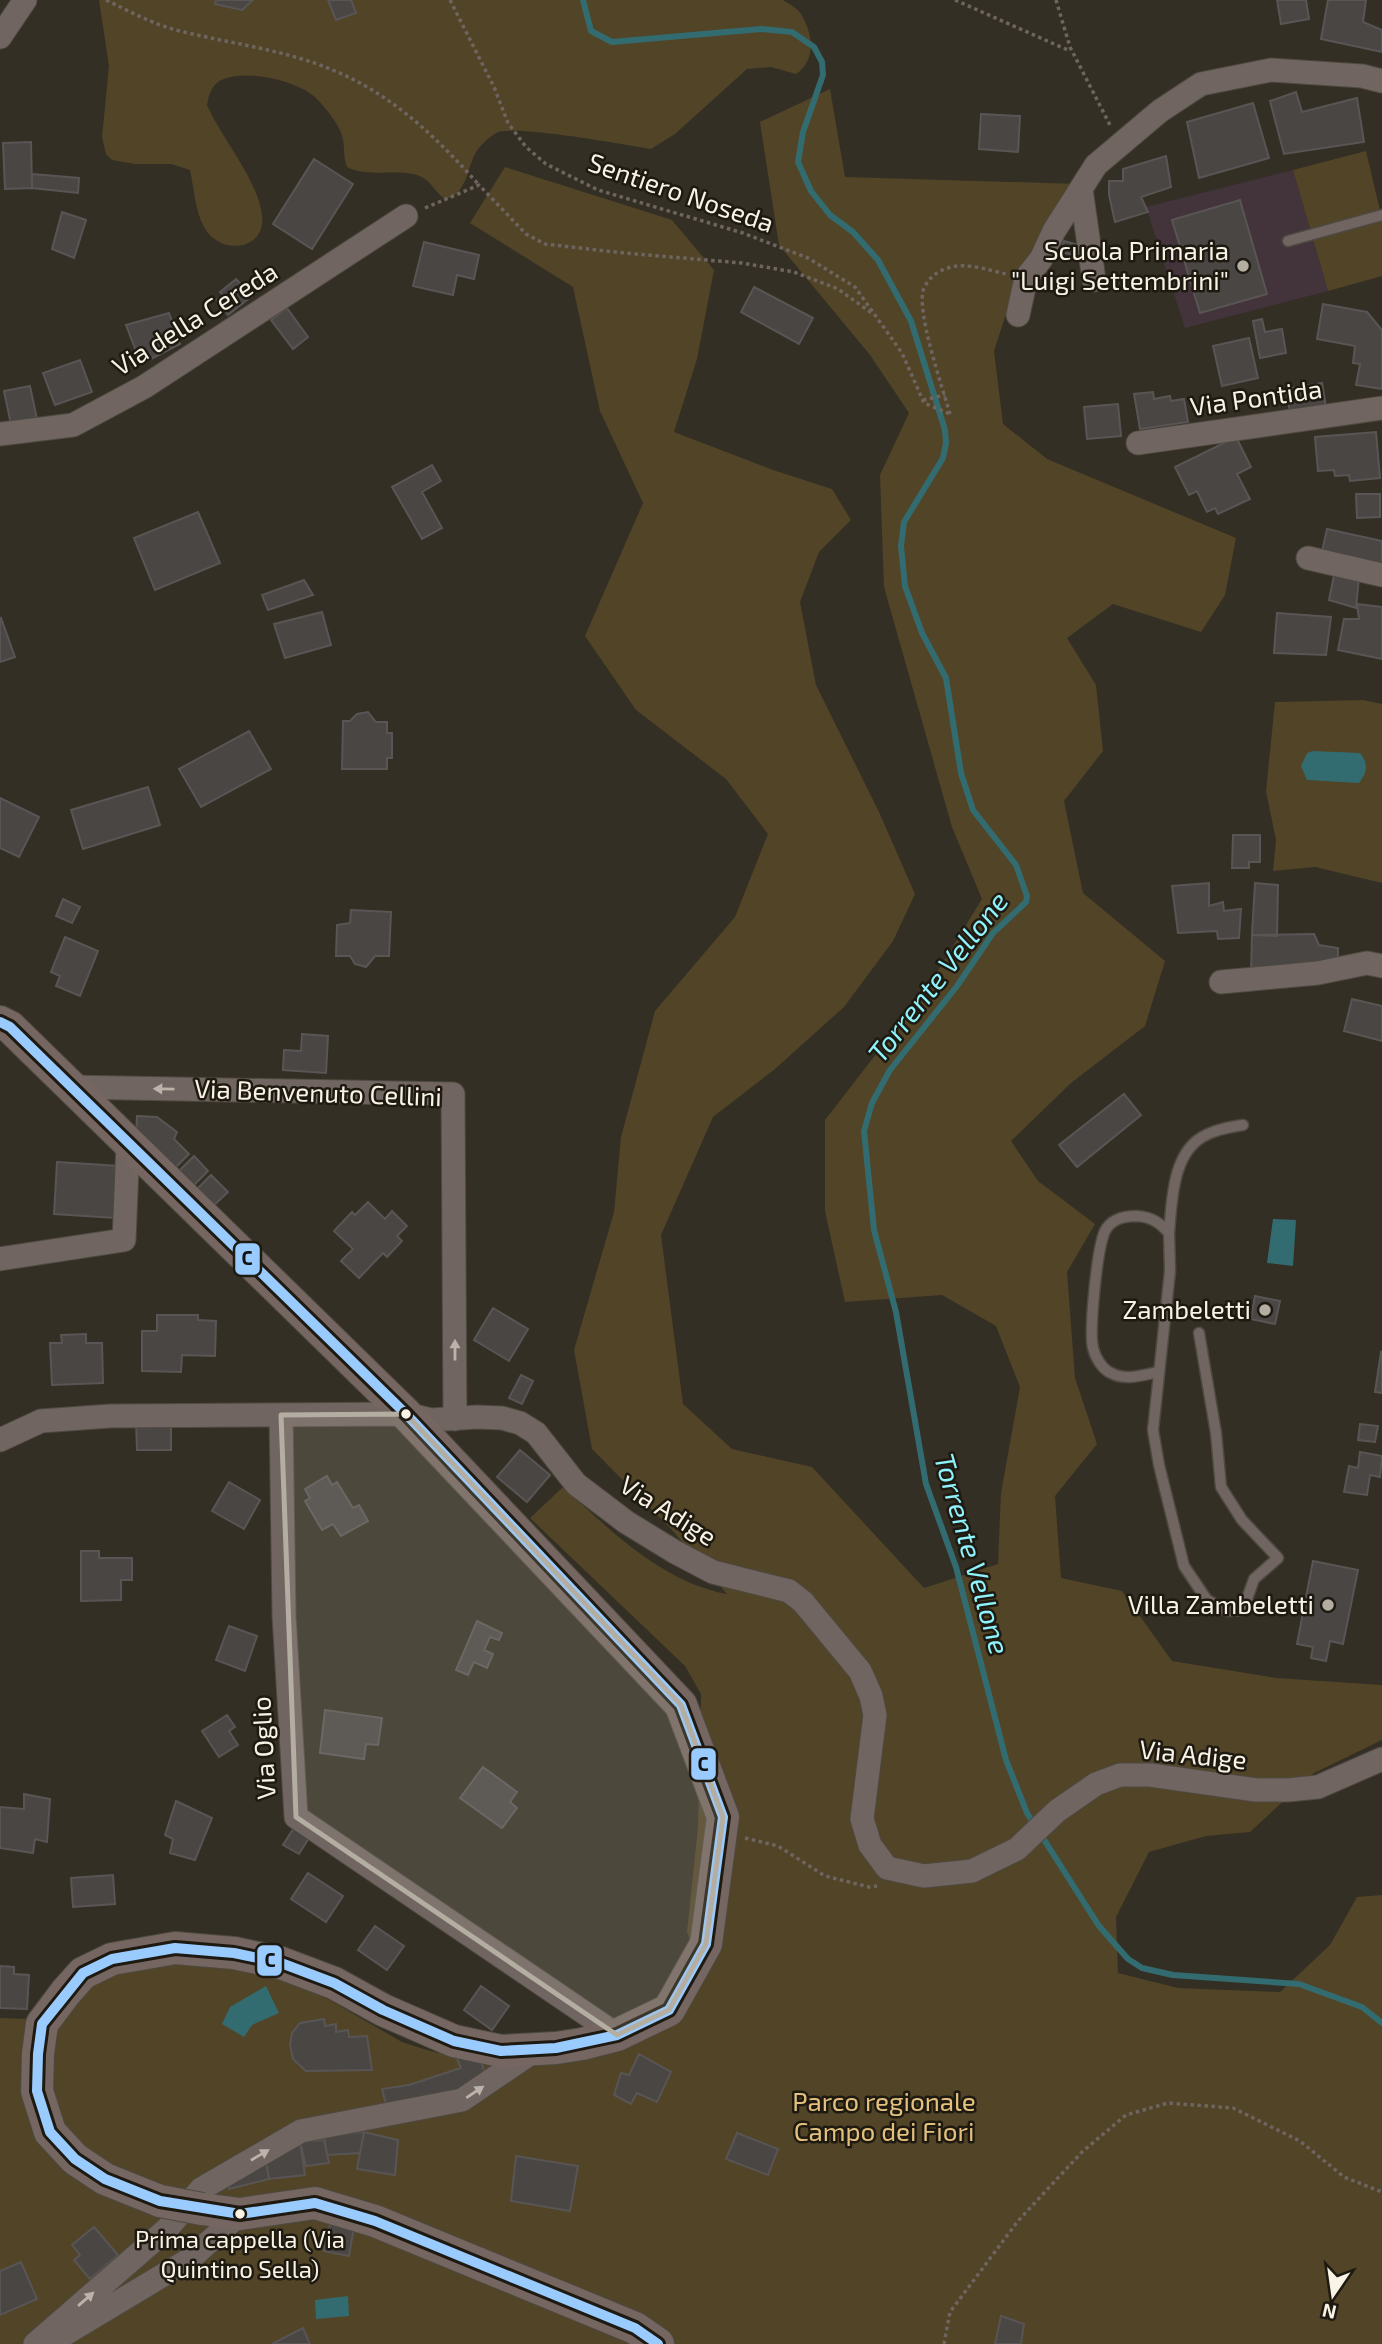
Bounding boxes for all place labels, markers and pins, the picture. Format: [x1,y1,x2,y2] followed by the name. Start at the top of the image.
[1011,234,1229,295] place label: Scuola Primaria "Luigi Settembrini"
[1235,258,1251,274] marker: Scuola Primaria "Luigi Settembrini"
[1123,1293,1251,1324] place label: Zambeletti
[1257,1302,1273,1318] marker: Zambeletti
[399,1407,413,1421] unlabelled marker
[1128,1588,1314,1619] place label: Villa Zambeletti
[1320,1597,1336,1613] marker: Villa Zambeletti
[233,2207,247,2221] marker: Prima cappella (Via Quintino Sella)
[135,2224,345,2283] place label: Prima cappella (Via Quintino Sella)

